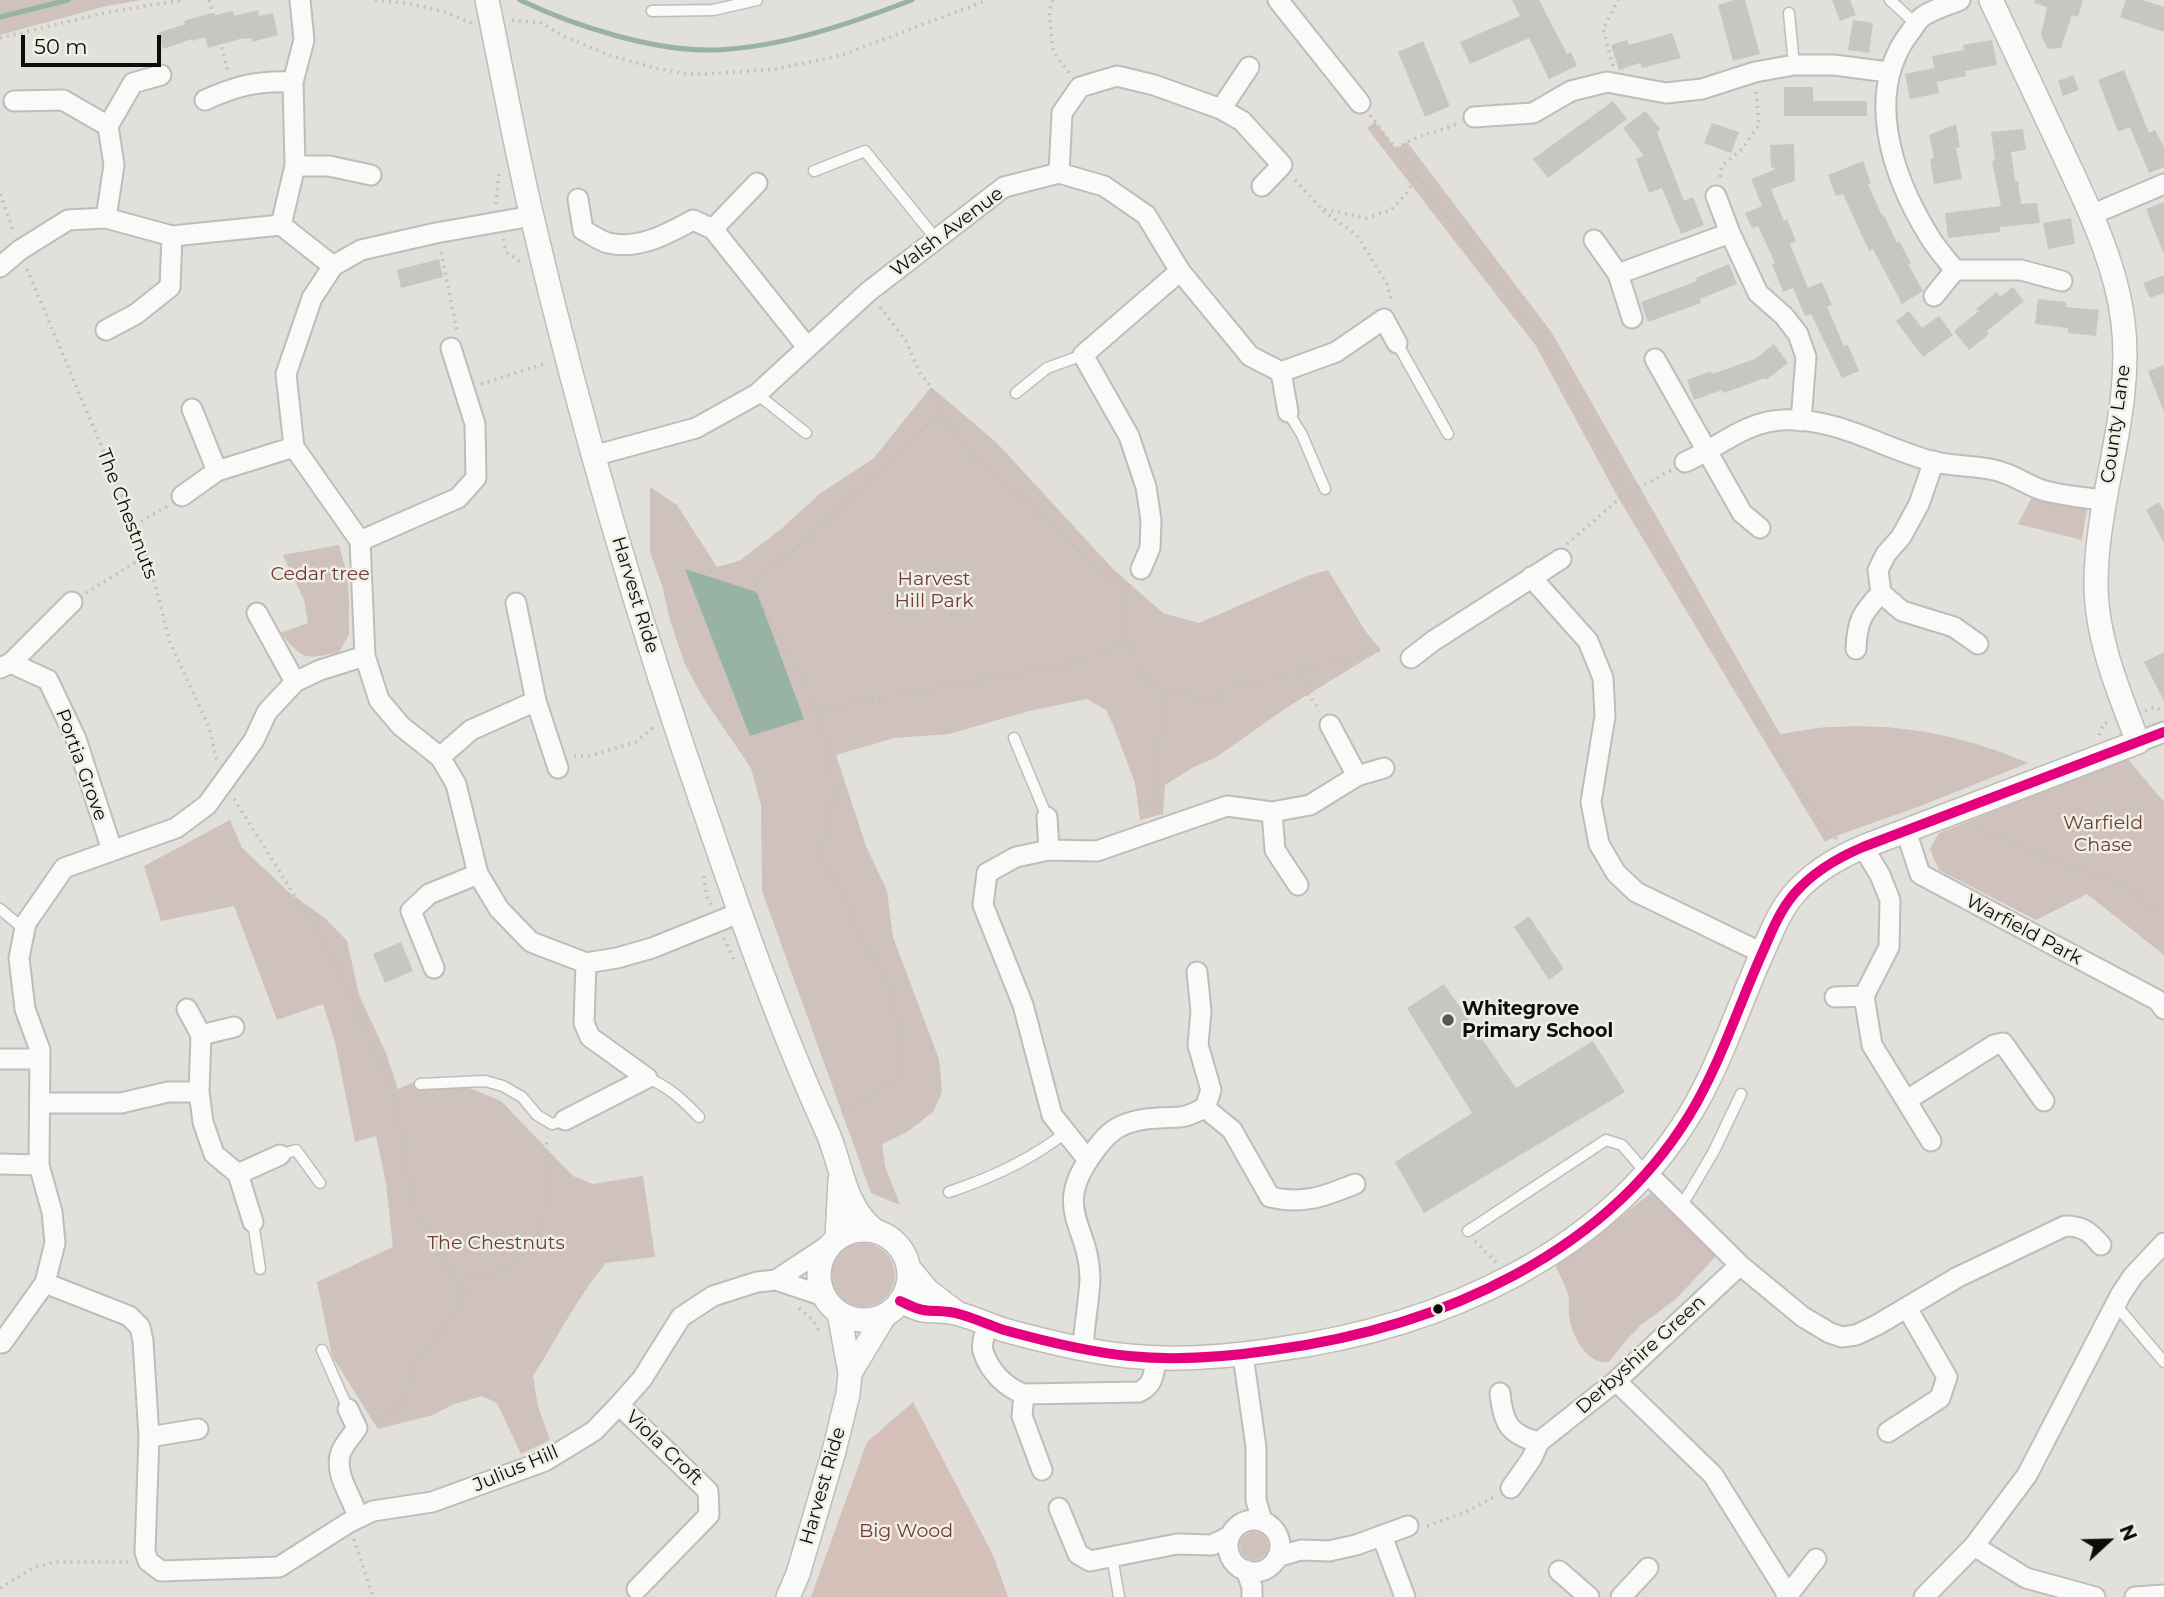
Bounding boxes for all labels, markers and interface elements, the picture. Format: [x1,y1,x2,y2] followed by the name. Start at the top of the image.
[24,21,164,65] scale bar
[34,34,88,59] text: 50 m
[886,182,1008,282] street label: Walsh Avenue
[2096,363,2136,485] street label: County Lane
[92,446,162,582] street label: The Chestnuts
[606,534,664,656] street label: Harvest Ride
[270,563,370,585] park label: Cedar tree
[894,568,974,612] park label: Harvest Hill Park
[50,706,112,824] street label: Portia Grove
[2063,812,2143,856] park label: Warfield Chase
[1962,890,2086,970] street label: Warfield Park
[1462,998,1613,1042] place label: Whitegrove Primary School
[1440,1012,1456,1028] marker: Whitegrove Primary School
[427,1232,565,1254] park label: The Chestnuts
[1572,1291,1710,1419] street label: Derbyshire Green
[1431,1302,1445,1316] unlabelled marker
[621,1406,707,1490] street label: Viola Croft
[795,1425,851,1547] street label: Harvest Ride
[470,1441,562,1497] street label: Julius Hill
[2073,1506,2143,1576] north arrow
[859,1520,953,1542] park label: Big Wood
[2114,1522,2141,1544] text: N

